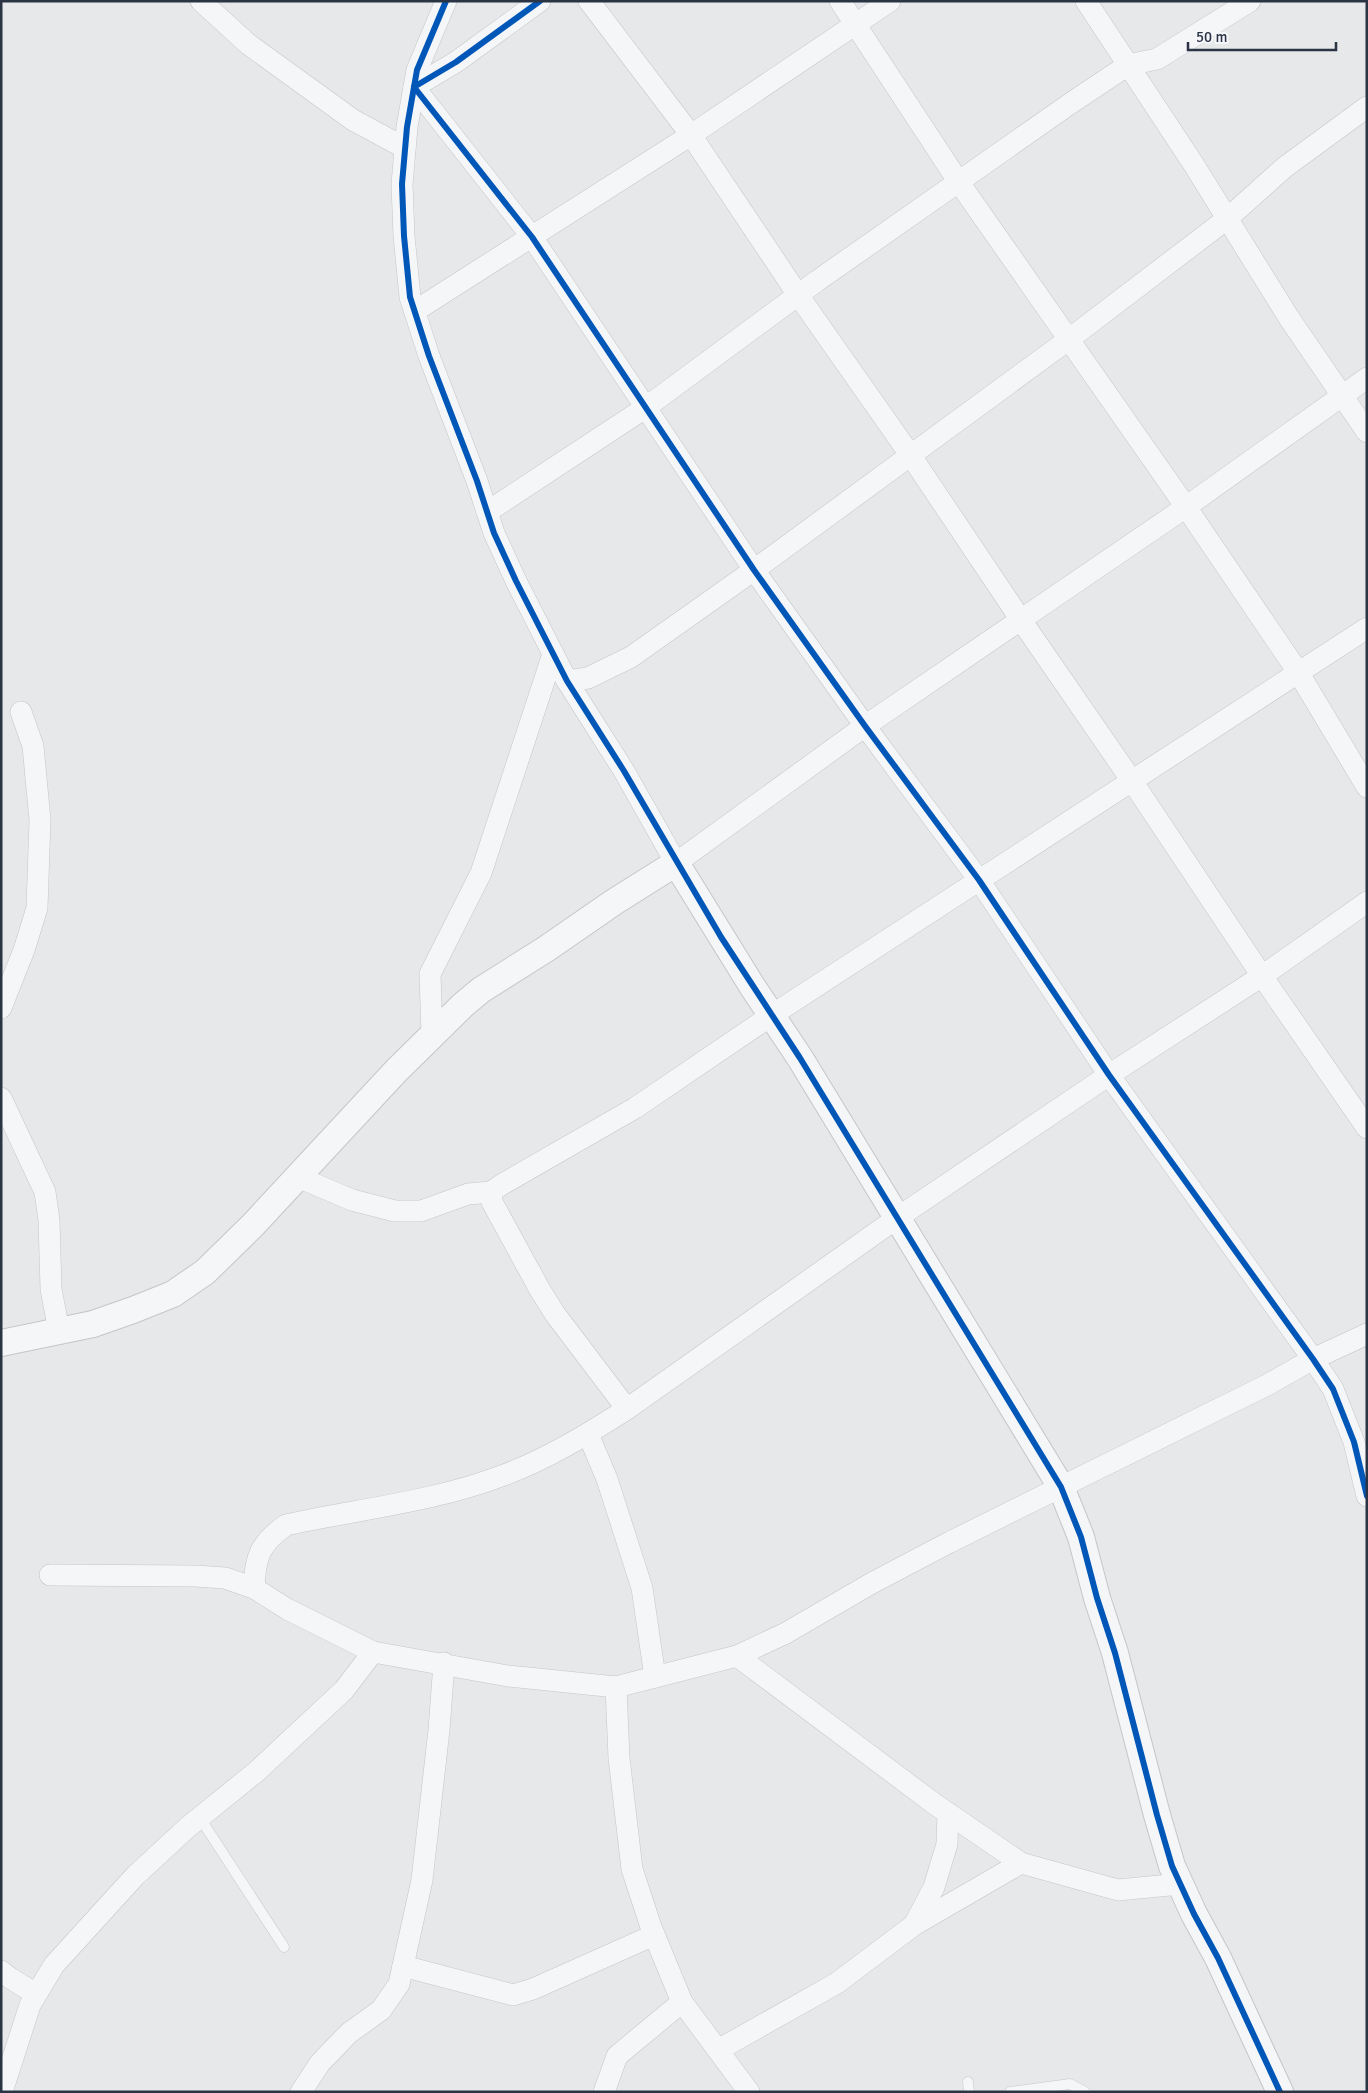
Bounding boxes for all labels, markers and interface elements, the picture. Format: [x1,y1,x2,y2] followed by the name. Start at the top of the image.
[1188,20,1336,52] scale bar
[1196,28,1227,46] text: 50 m

